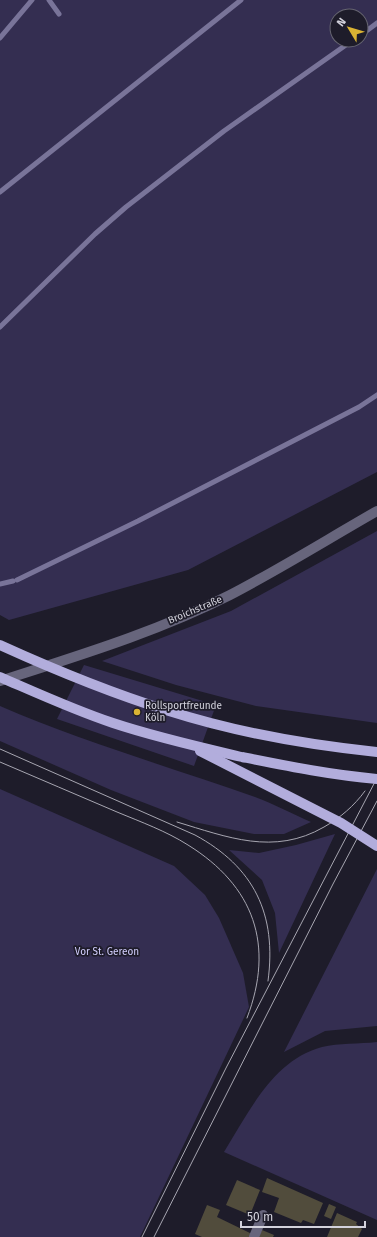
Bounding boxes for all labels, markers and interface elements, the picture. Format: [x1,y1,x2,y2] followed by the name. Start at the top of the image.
[329,8,369,48] north arrow
[334,15,349,29] text: N
[166,593,224,627] street label: Broichstraße
[145,700,222,724] place label: Rollsportfreunde Köln
[132,707,142,717] marker: Rollsportfreunde Köln
[75,946,139,958] park label: Vor St. Gereon
[241,1203,365,1229] scale bar
[247,1210,273,1224] text: 50 m

